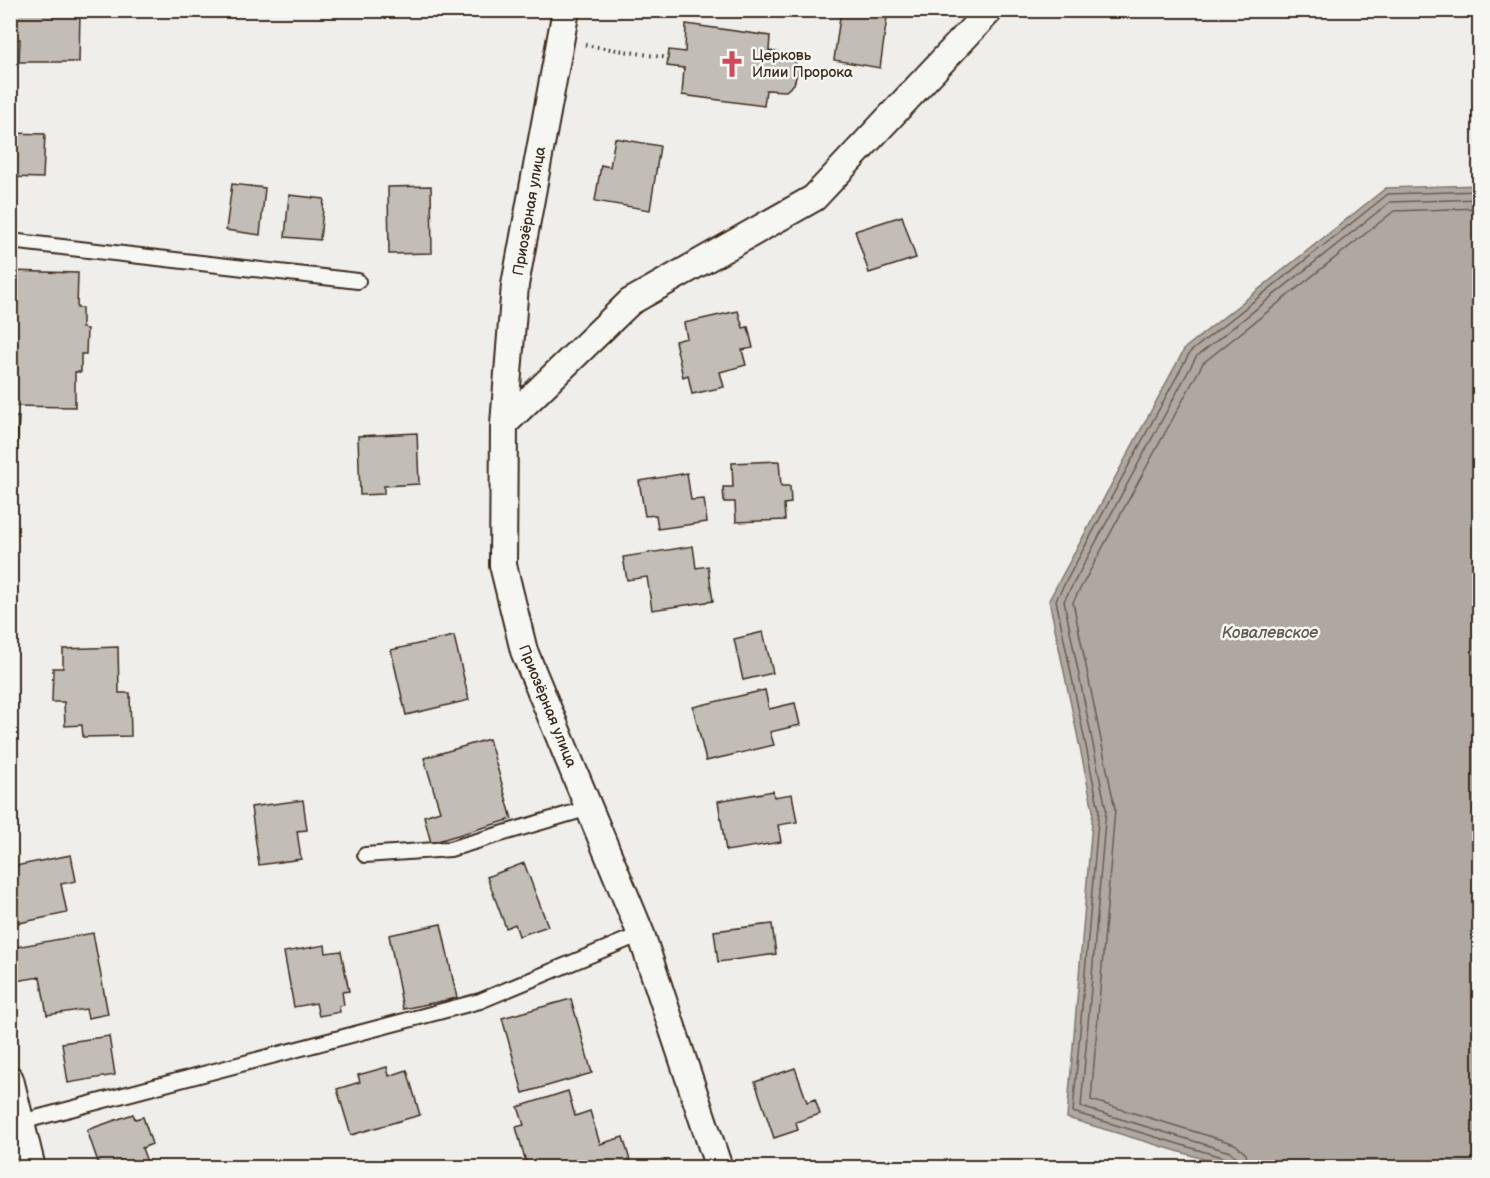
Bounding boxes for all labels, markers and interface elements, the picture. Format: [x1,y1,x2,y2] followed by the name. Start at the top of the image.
[752,46,853,82] place label: Церковь Илии Пророка
[717,49,747,79] church icon: Церковь Илии Пророка
[509,145,550,277] street label: Приозёрная улица
[1222,624,1318,643] water label: Ковалевское
[514,642,581,771] street label: Приозёрная улица

